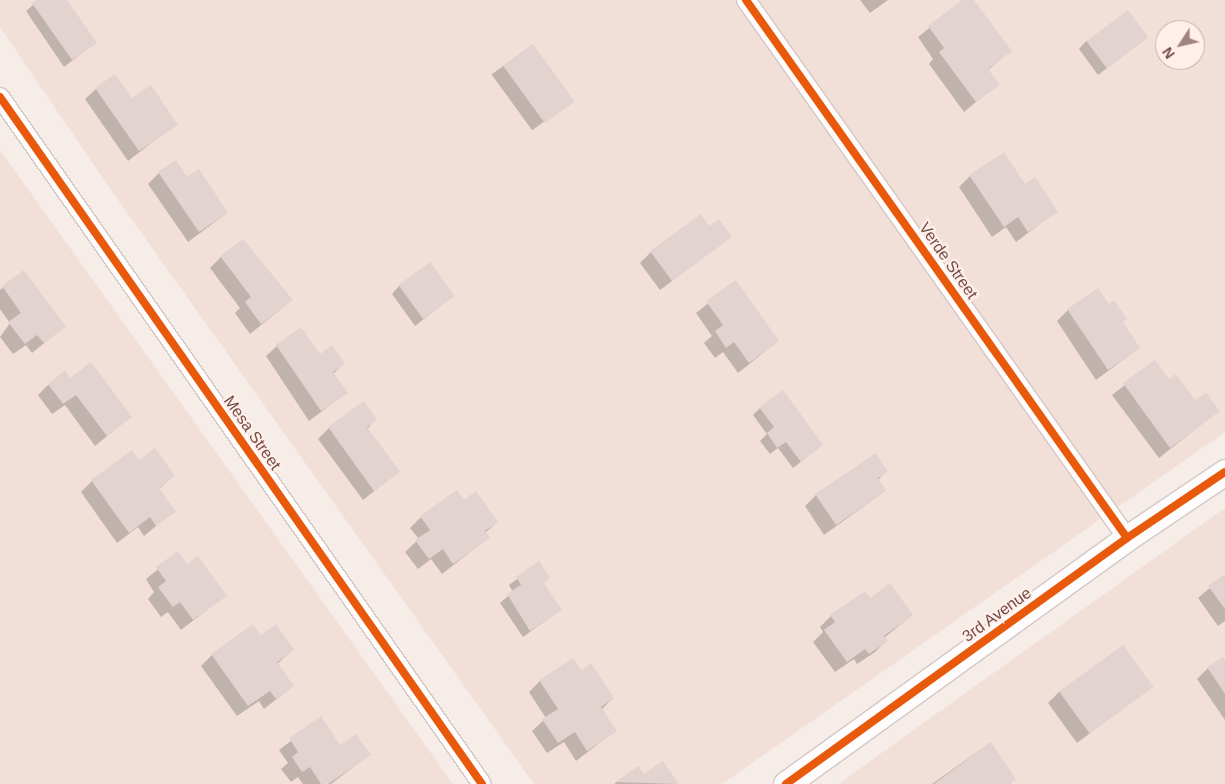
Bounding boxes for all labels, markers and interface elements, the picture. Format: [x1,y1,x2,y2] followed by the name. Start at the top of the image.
[1155,20,1205,70] north arrow
[1159,44,1178,62] text: N
[915,219,981,303] street label: Verde Street
[219,392,285,474] street label: Mesa Street
[958,583,1036,647] street label: 3rd Avenue

